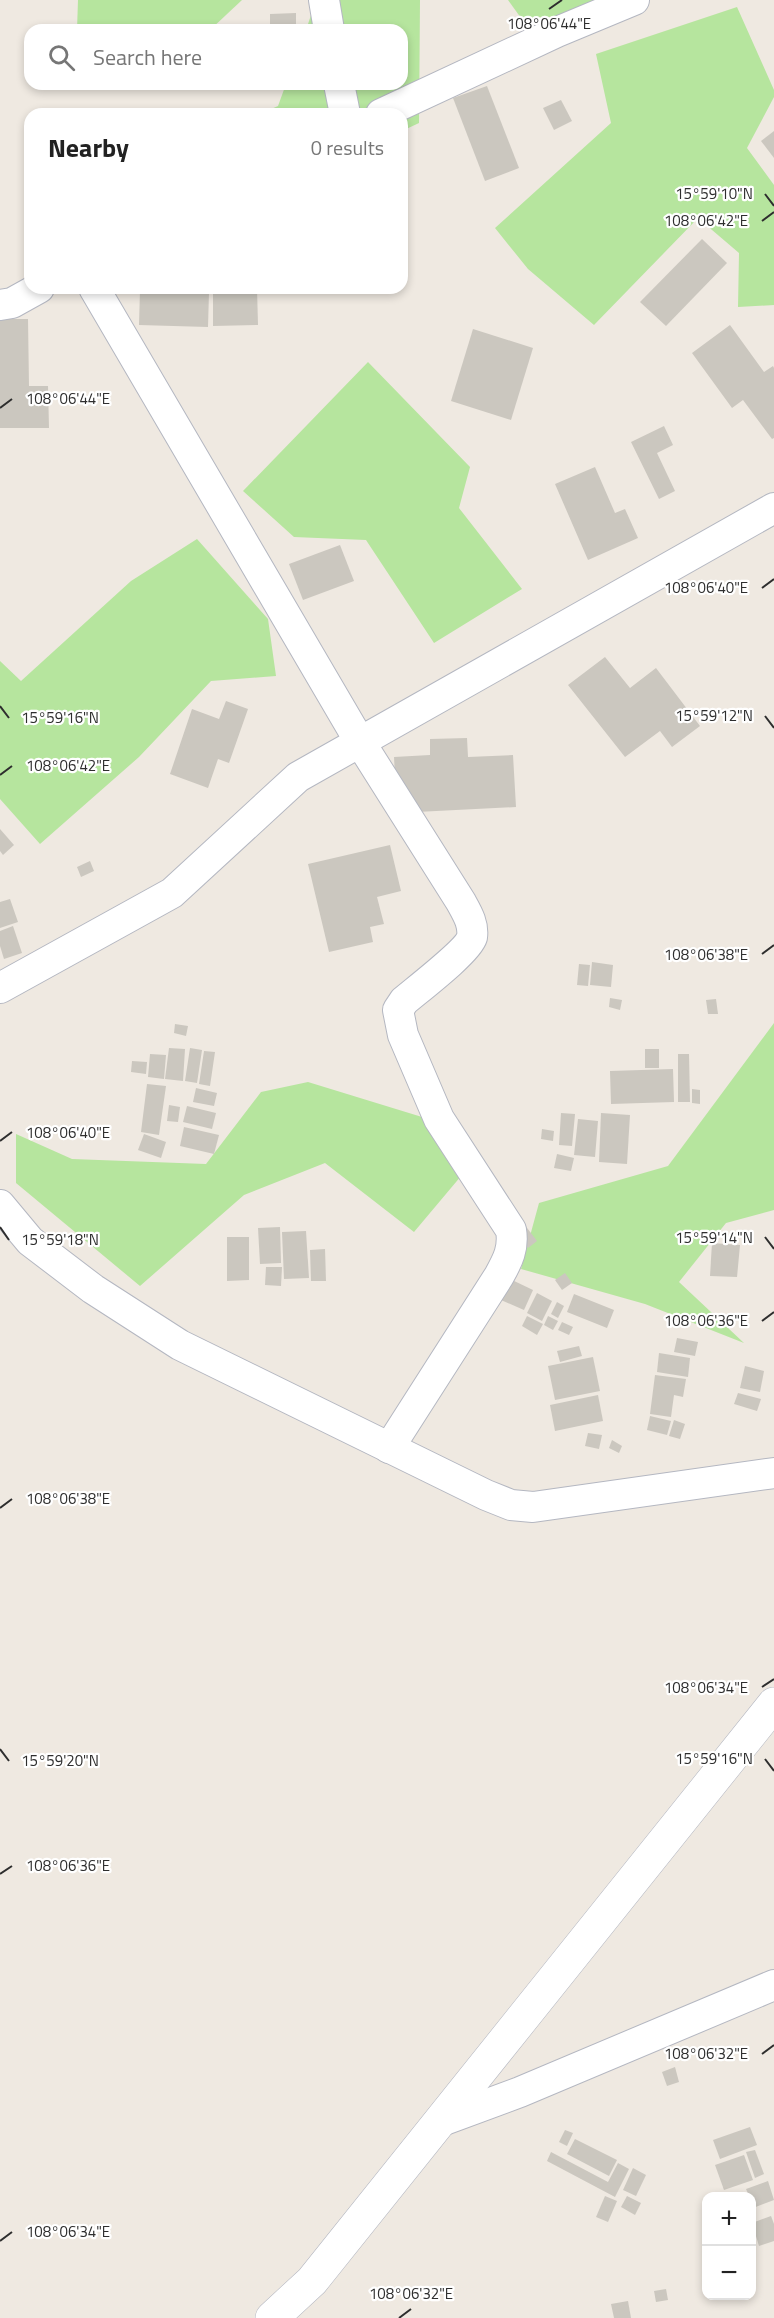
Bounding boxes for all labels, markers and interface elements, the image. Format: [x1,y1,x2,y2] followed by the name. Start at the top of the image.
[507,12,591,35] text: 108°06'44"E
[24,24,408,90] search box
[93,40,202,74] text: Search here
[45,41,78,74] icon: search
[48,128,129,167] text: Nearby
[311,132,384,163] text: 0 results
[675,182,753,205] text: 15°59'10"N
[664,209,748,232] text: 108°06'42"E
[26,387,110,410] text: 108°06'44"E
[664,576,748,599] text: 108°06'40"E
[675,704,753,727] text: 15°59'12"N
[21,706,99,729] text: 15°59'16"N
[26,754,110,777] text: 108°06'42"E
[664,943,748,966] text: 108°06'38"E
[26,1121,110,1144] text: 108°06'40"E
[675,1226,753,1249] text: 15°59'14"N
[21,1228,99,1251] text: 15°59'18"N
[664,1309,748,1332] text: 108°06'36"E
[26,1487,110,1510] text: 108°06'38"E
[664,1676,748,1699] text: 108°06'34"E
[675,1747,753,1770] text: 15°59'16"N
[21,1749,99,1772] text: 15°59'20"N
[26,1854,110,1877] text: 108°06'36"E
[664,2042,748,2065] text: 108°06'32"E
[702,2192,756,2300] map controls
[702,2192,756,2246] button: +
[26,2220,110,2243] text: 108°06'34"E
[702,2246,756,2300] button: −
[369,2282,453,2305] text: 108°06'32"E

